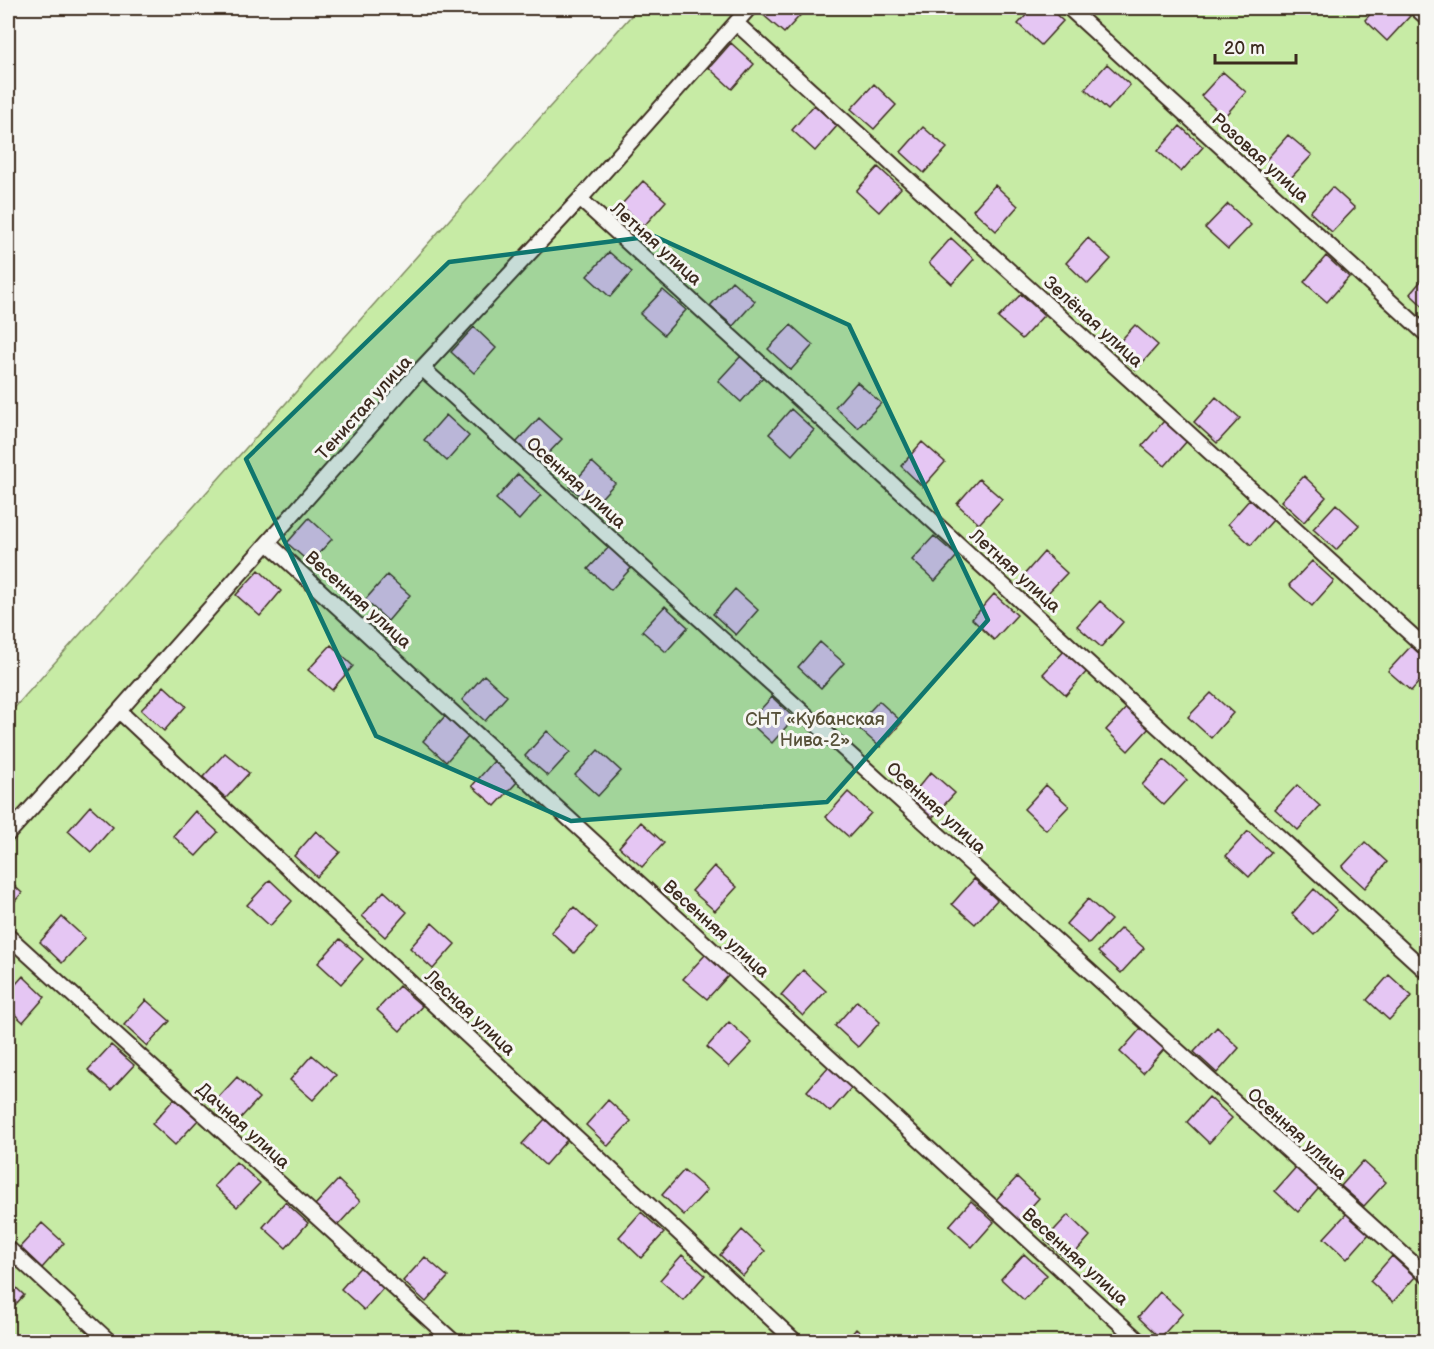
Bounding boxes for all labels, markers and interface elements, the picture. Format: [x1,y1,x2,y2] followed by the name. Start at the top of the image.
[1215,27,1296,65] scale bar
[1224,38,1265,59] text: 20 m
[1207,109,1313,207] street label: Розовая улица
[606,197,706,290] street label: Летняя улица
[1039,272,1147,372] street label: Зелёная улица
[312,351,416,464] street label: Тенистая улица
[522,433,630,533] street label: Осенняя улица
[965,524,1065,617] street label: Летняя улица
[301,547,416,653] street label: Весенняя улица
[745,709,885,751] park label: СНТ «Кубанская Нива-2»
[882,758,990,858] street label: Осенняя улица
[659,876,774,982] street label: Весенняя улица
[420,965,520,1060] street label: Лесная улица
[192,1079,294,1174] street label: Дачная улица
[1243,1084,1351,1184] street label: Осенняя улица
[1018,1204,1133,1310] street label: Весенняя улица

